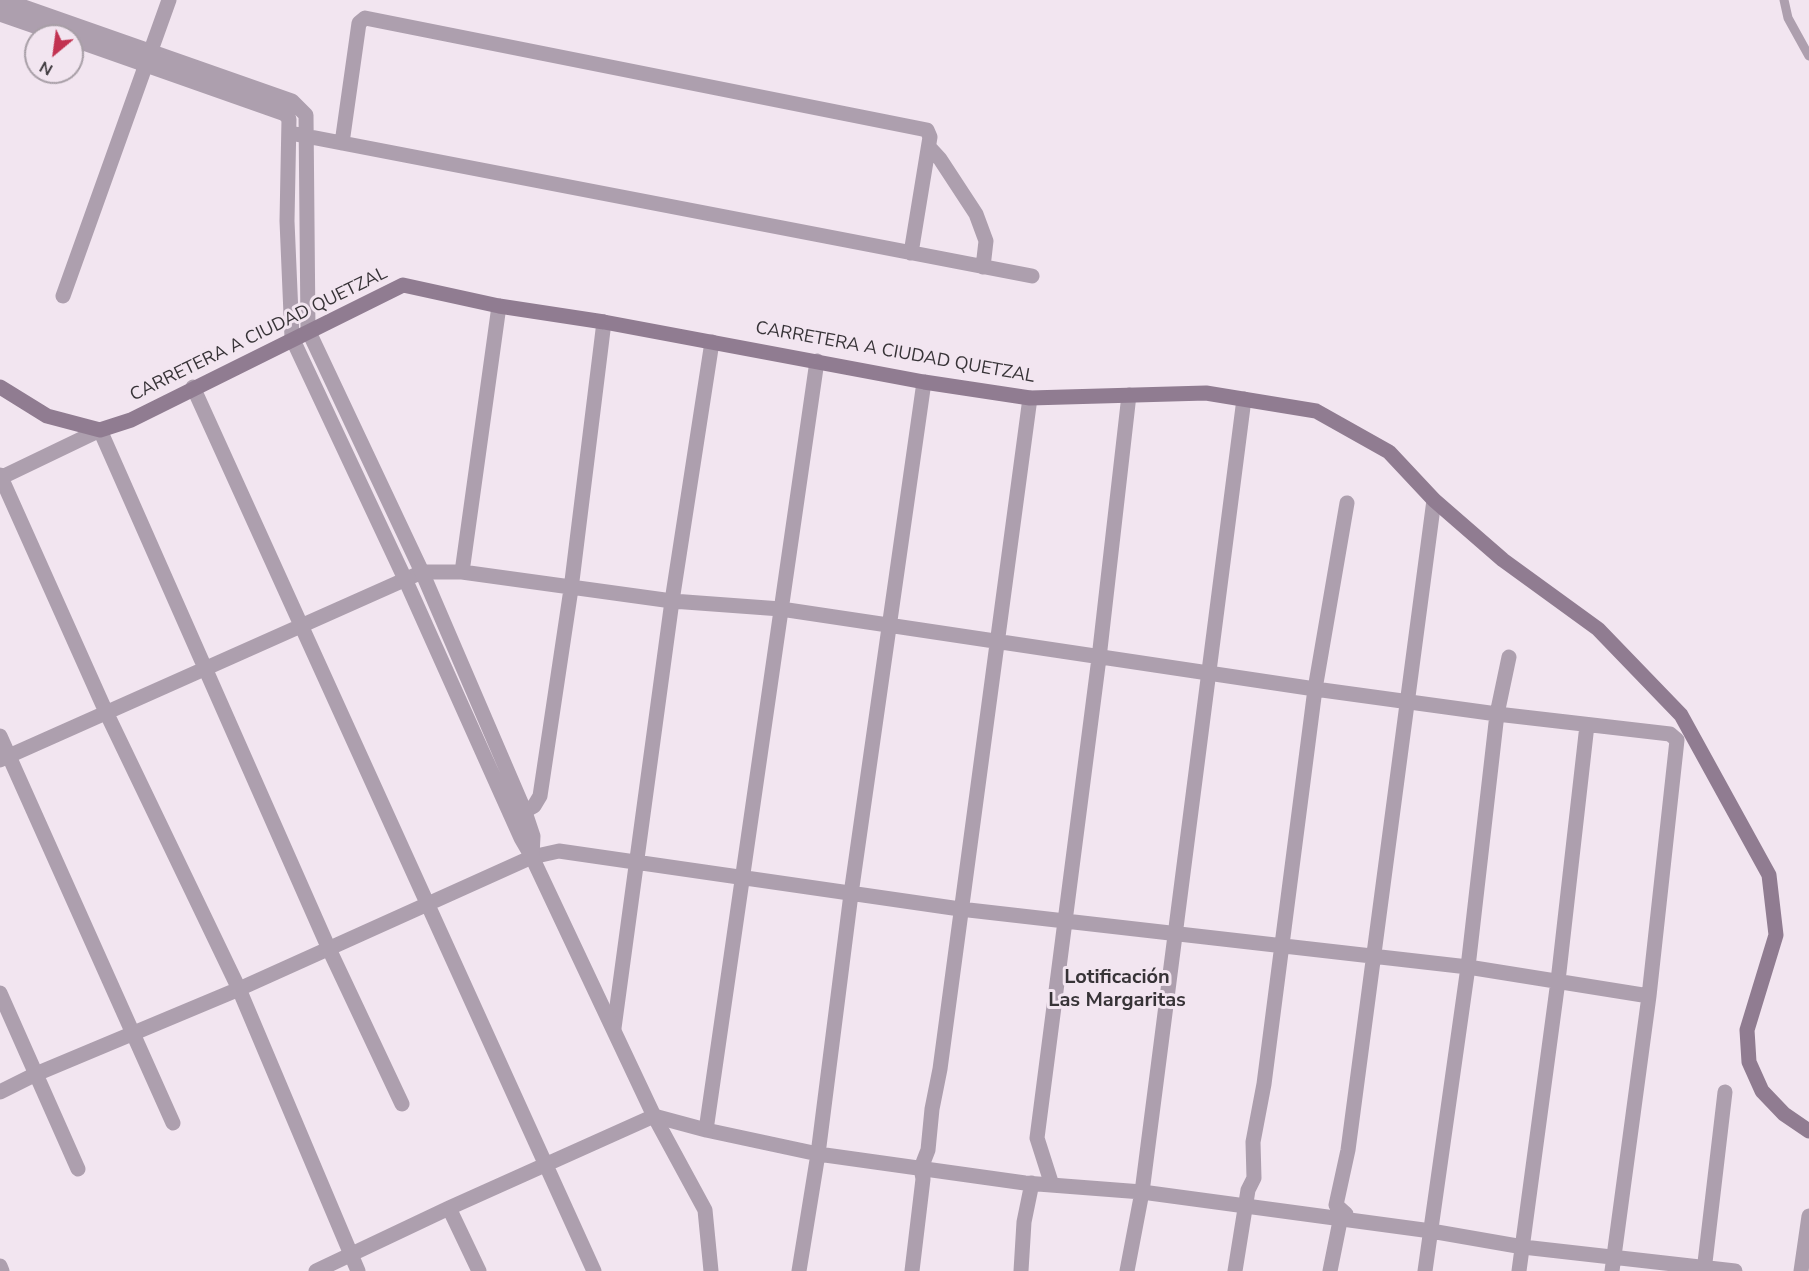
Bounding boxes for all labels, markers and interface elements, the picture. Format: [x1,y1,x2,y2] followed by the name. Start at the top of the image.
[24,24,84,84] north arrow
[36,55,57,81] text: N
[127,263,391,407] street label: CARRETERA A CIUDAD QUETZAL
[754,318,1036,388] street label: CARRETERA A CIUDAD QUETZAL
[1048,966,1186,1013] district label: Lotificación Las Margaritas

